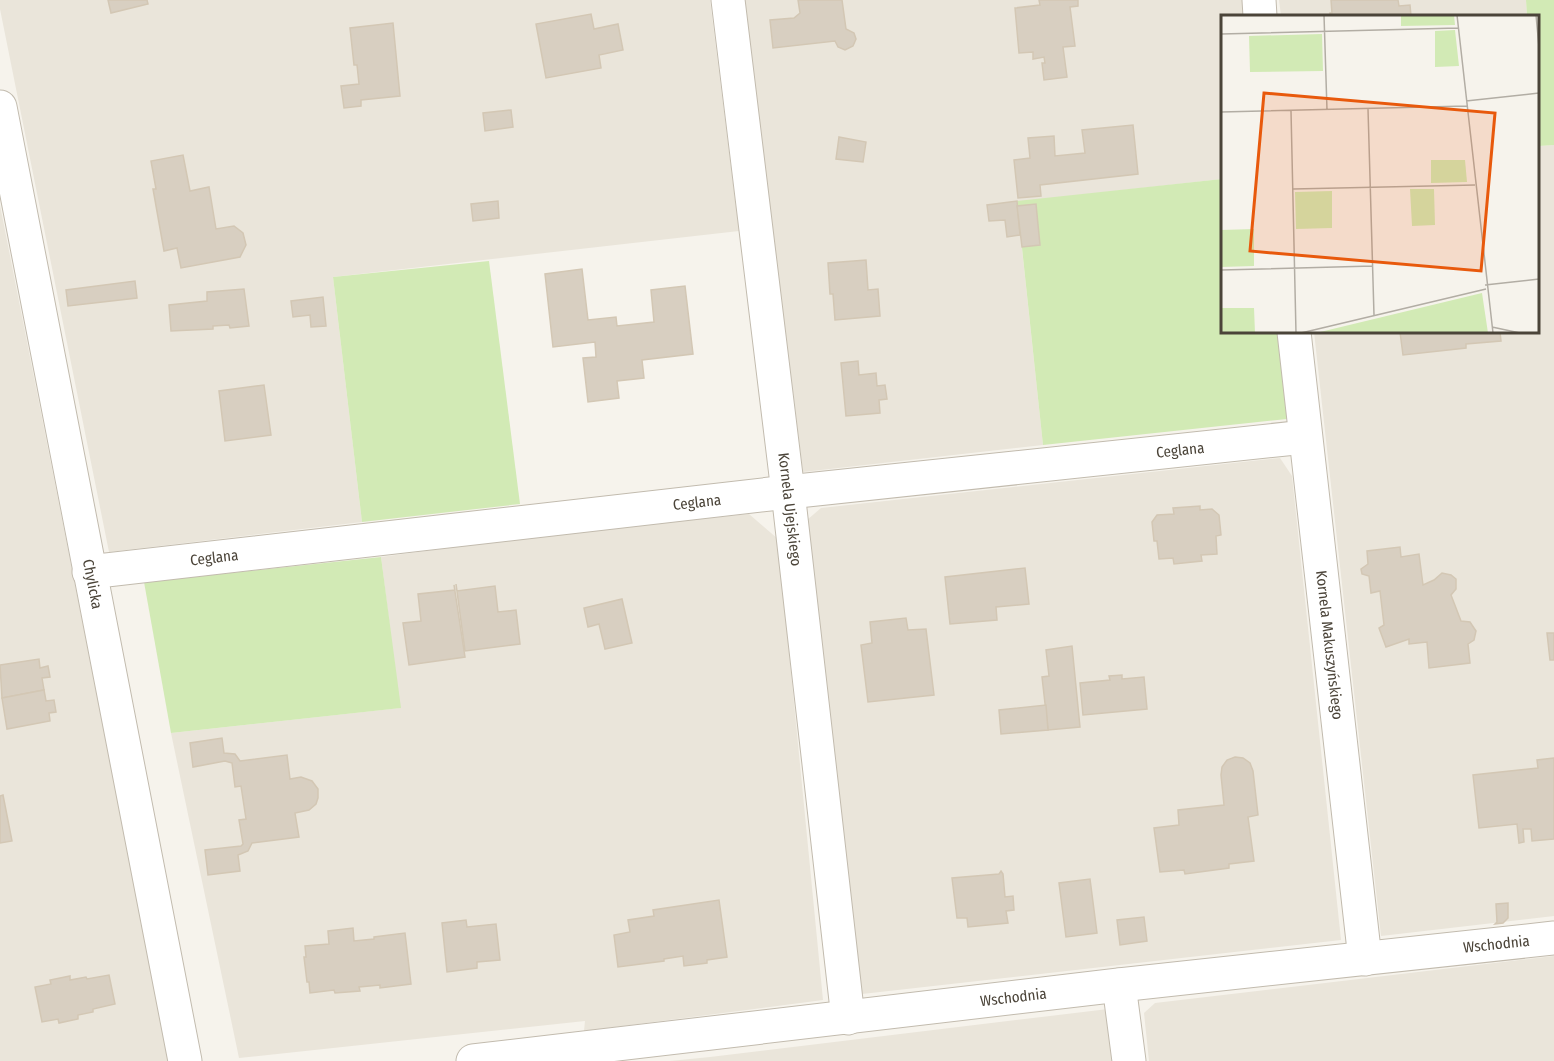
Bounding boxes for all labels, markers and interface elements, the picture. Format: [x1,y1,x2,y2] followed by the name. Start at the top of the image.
[1221,15,1539,333] inset map
[1155,439,1205,462] street label: Ceglana
[774,452,805,567] street label: Kornela Ujejskiego
[672,491,722,514] street label: Ceglana
[189,546,239,569] street label: Ceglana
[79,558,106,611] street label: Chylicka
[1312,569,1347,721] street label: Kornela Makuszyńskiego
[1462,932,1531,957] street label: Wschodnia
[979,985,1048,1010] street label: Wschodnia

